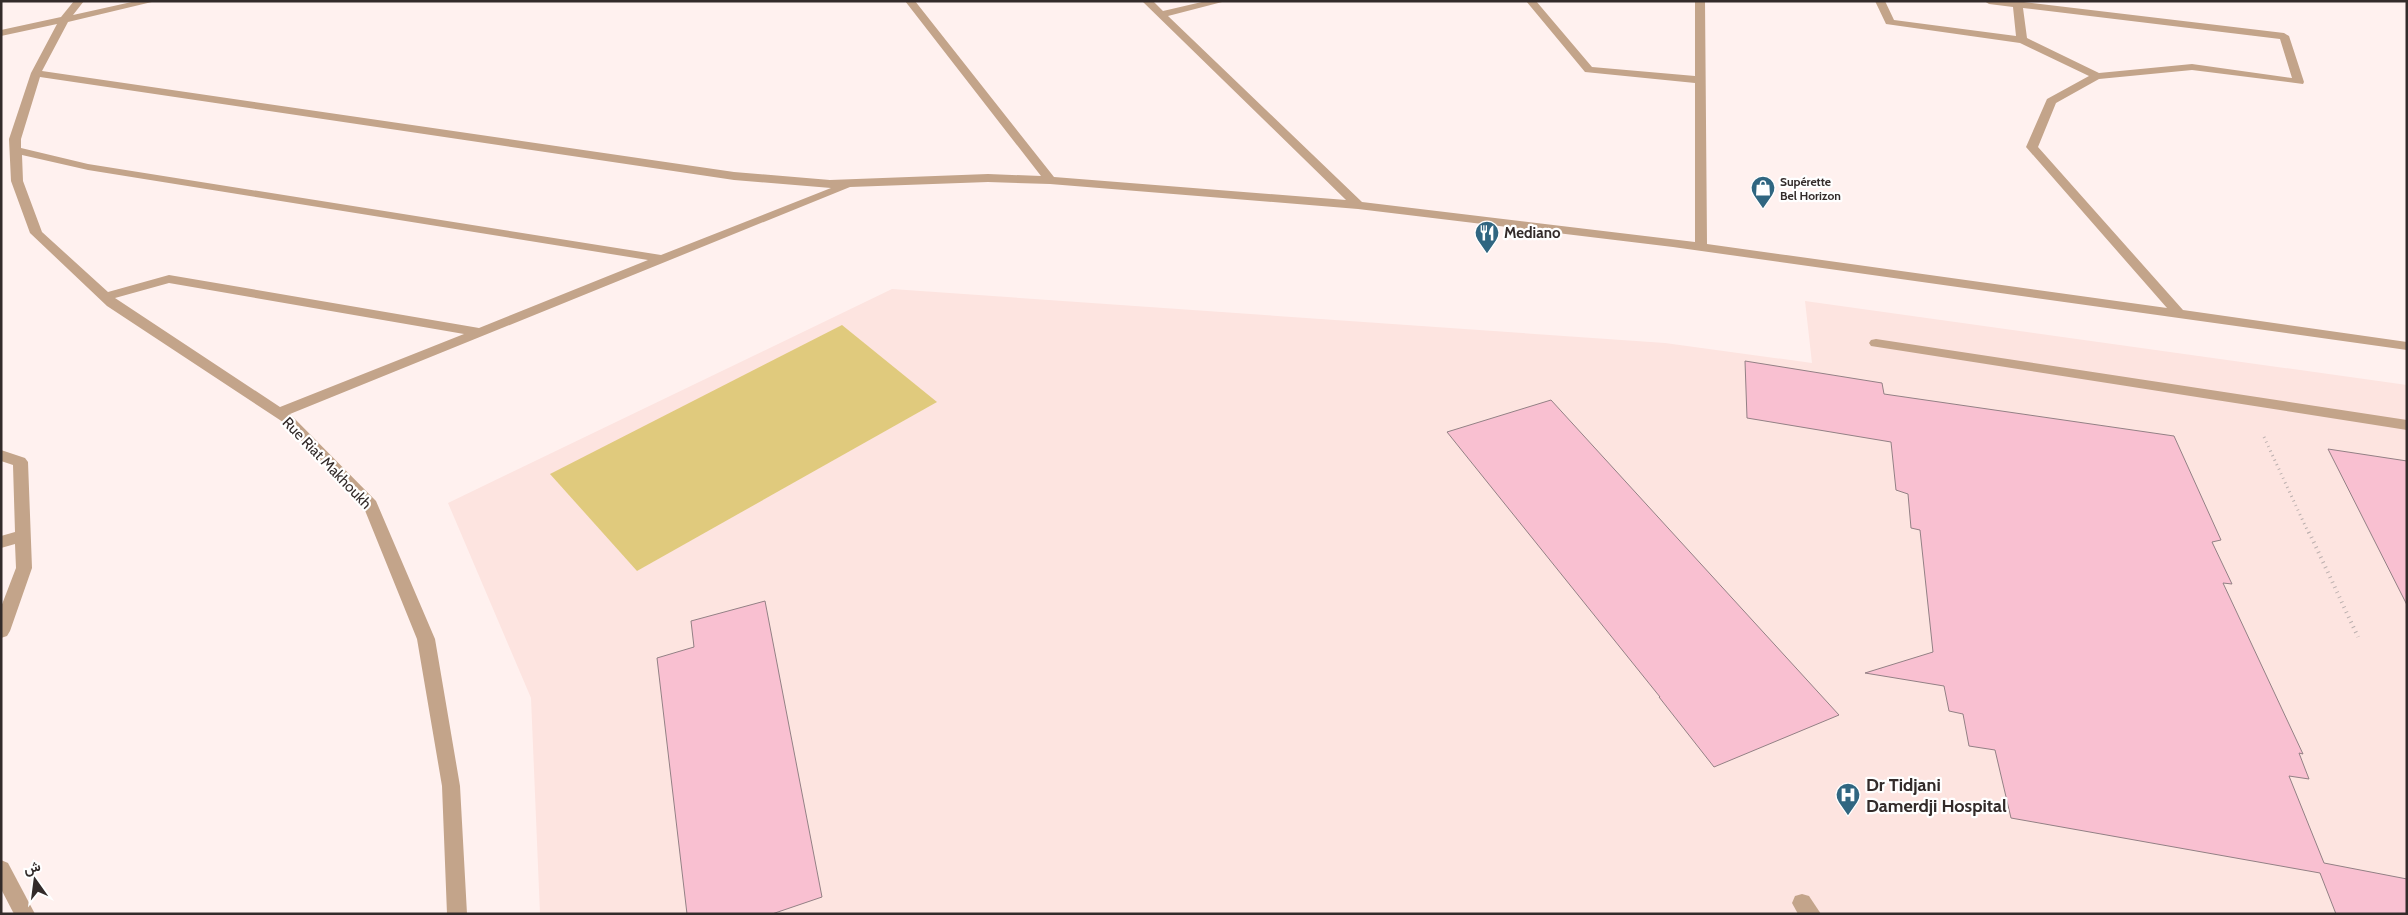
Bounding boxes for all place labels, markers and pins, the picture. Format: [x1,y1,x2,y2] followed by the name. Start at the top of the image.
[1780,174,1841,203] place label: Supérette Bel Horizon
[1750,175,1776,209] shop icon: Supérette Bel Horizon
[1474,220,1500,254] restaurant icon: Mediano
[1504,224,1561,242] place label: Mediano
[1866,774,2007,817] place label: Dr Tidjani Damerdji Hospital
[1835,782,1861,816] hospital icon: Dr Tidjani Damerdji Hospital

